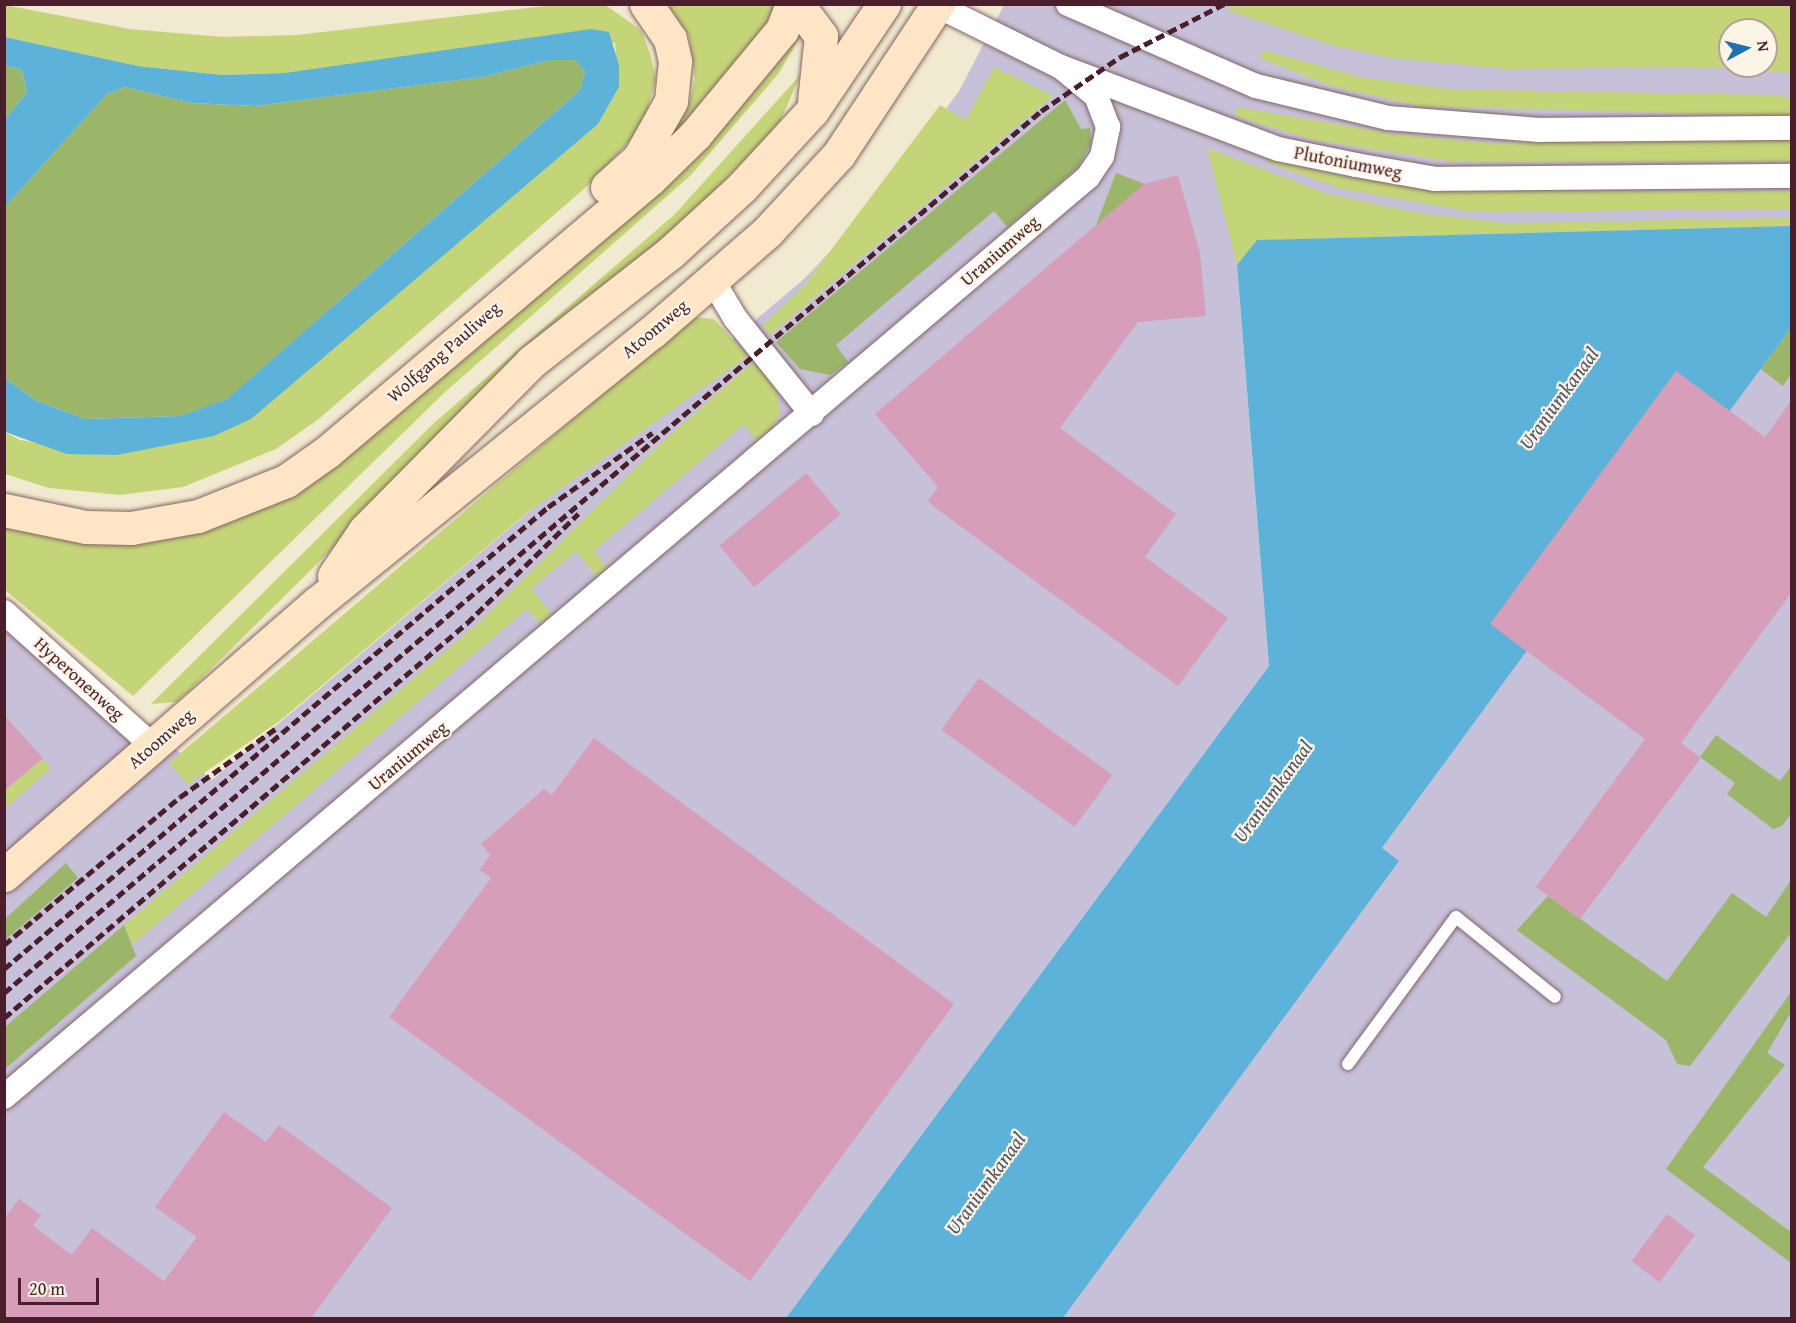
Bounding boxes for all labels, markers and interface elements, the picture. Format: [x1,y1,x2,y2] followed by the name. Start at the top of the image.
[1718,18,1778,78] north arrow
[1751,39,1776,53] text: N
[1292,142,1404,184] street label: Plutoniumweg
[956,211,1044,291] street label: Uraniumweg
[617,295,693,363] street label: Atoomweg
[383,297,505,407] street label: Wolfgang Pauliweg
[1513,342,1603,454] water label: Uraniumkanaal
[29,633,129,725] street label: Hyperonenweg
[124,705,198,773] street label: Atoomweg
[364,717,452,795] street label: Uraniumweg
[1227,735,1317,847] water label: Uraniumkanaal
[940,1127,1030,1239] water label: Uraniumkanaal
[21,1266,102,1304] scale bar
[29,1275,65,1302] text: 20 m

